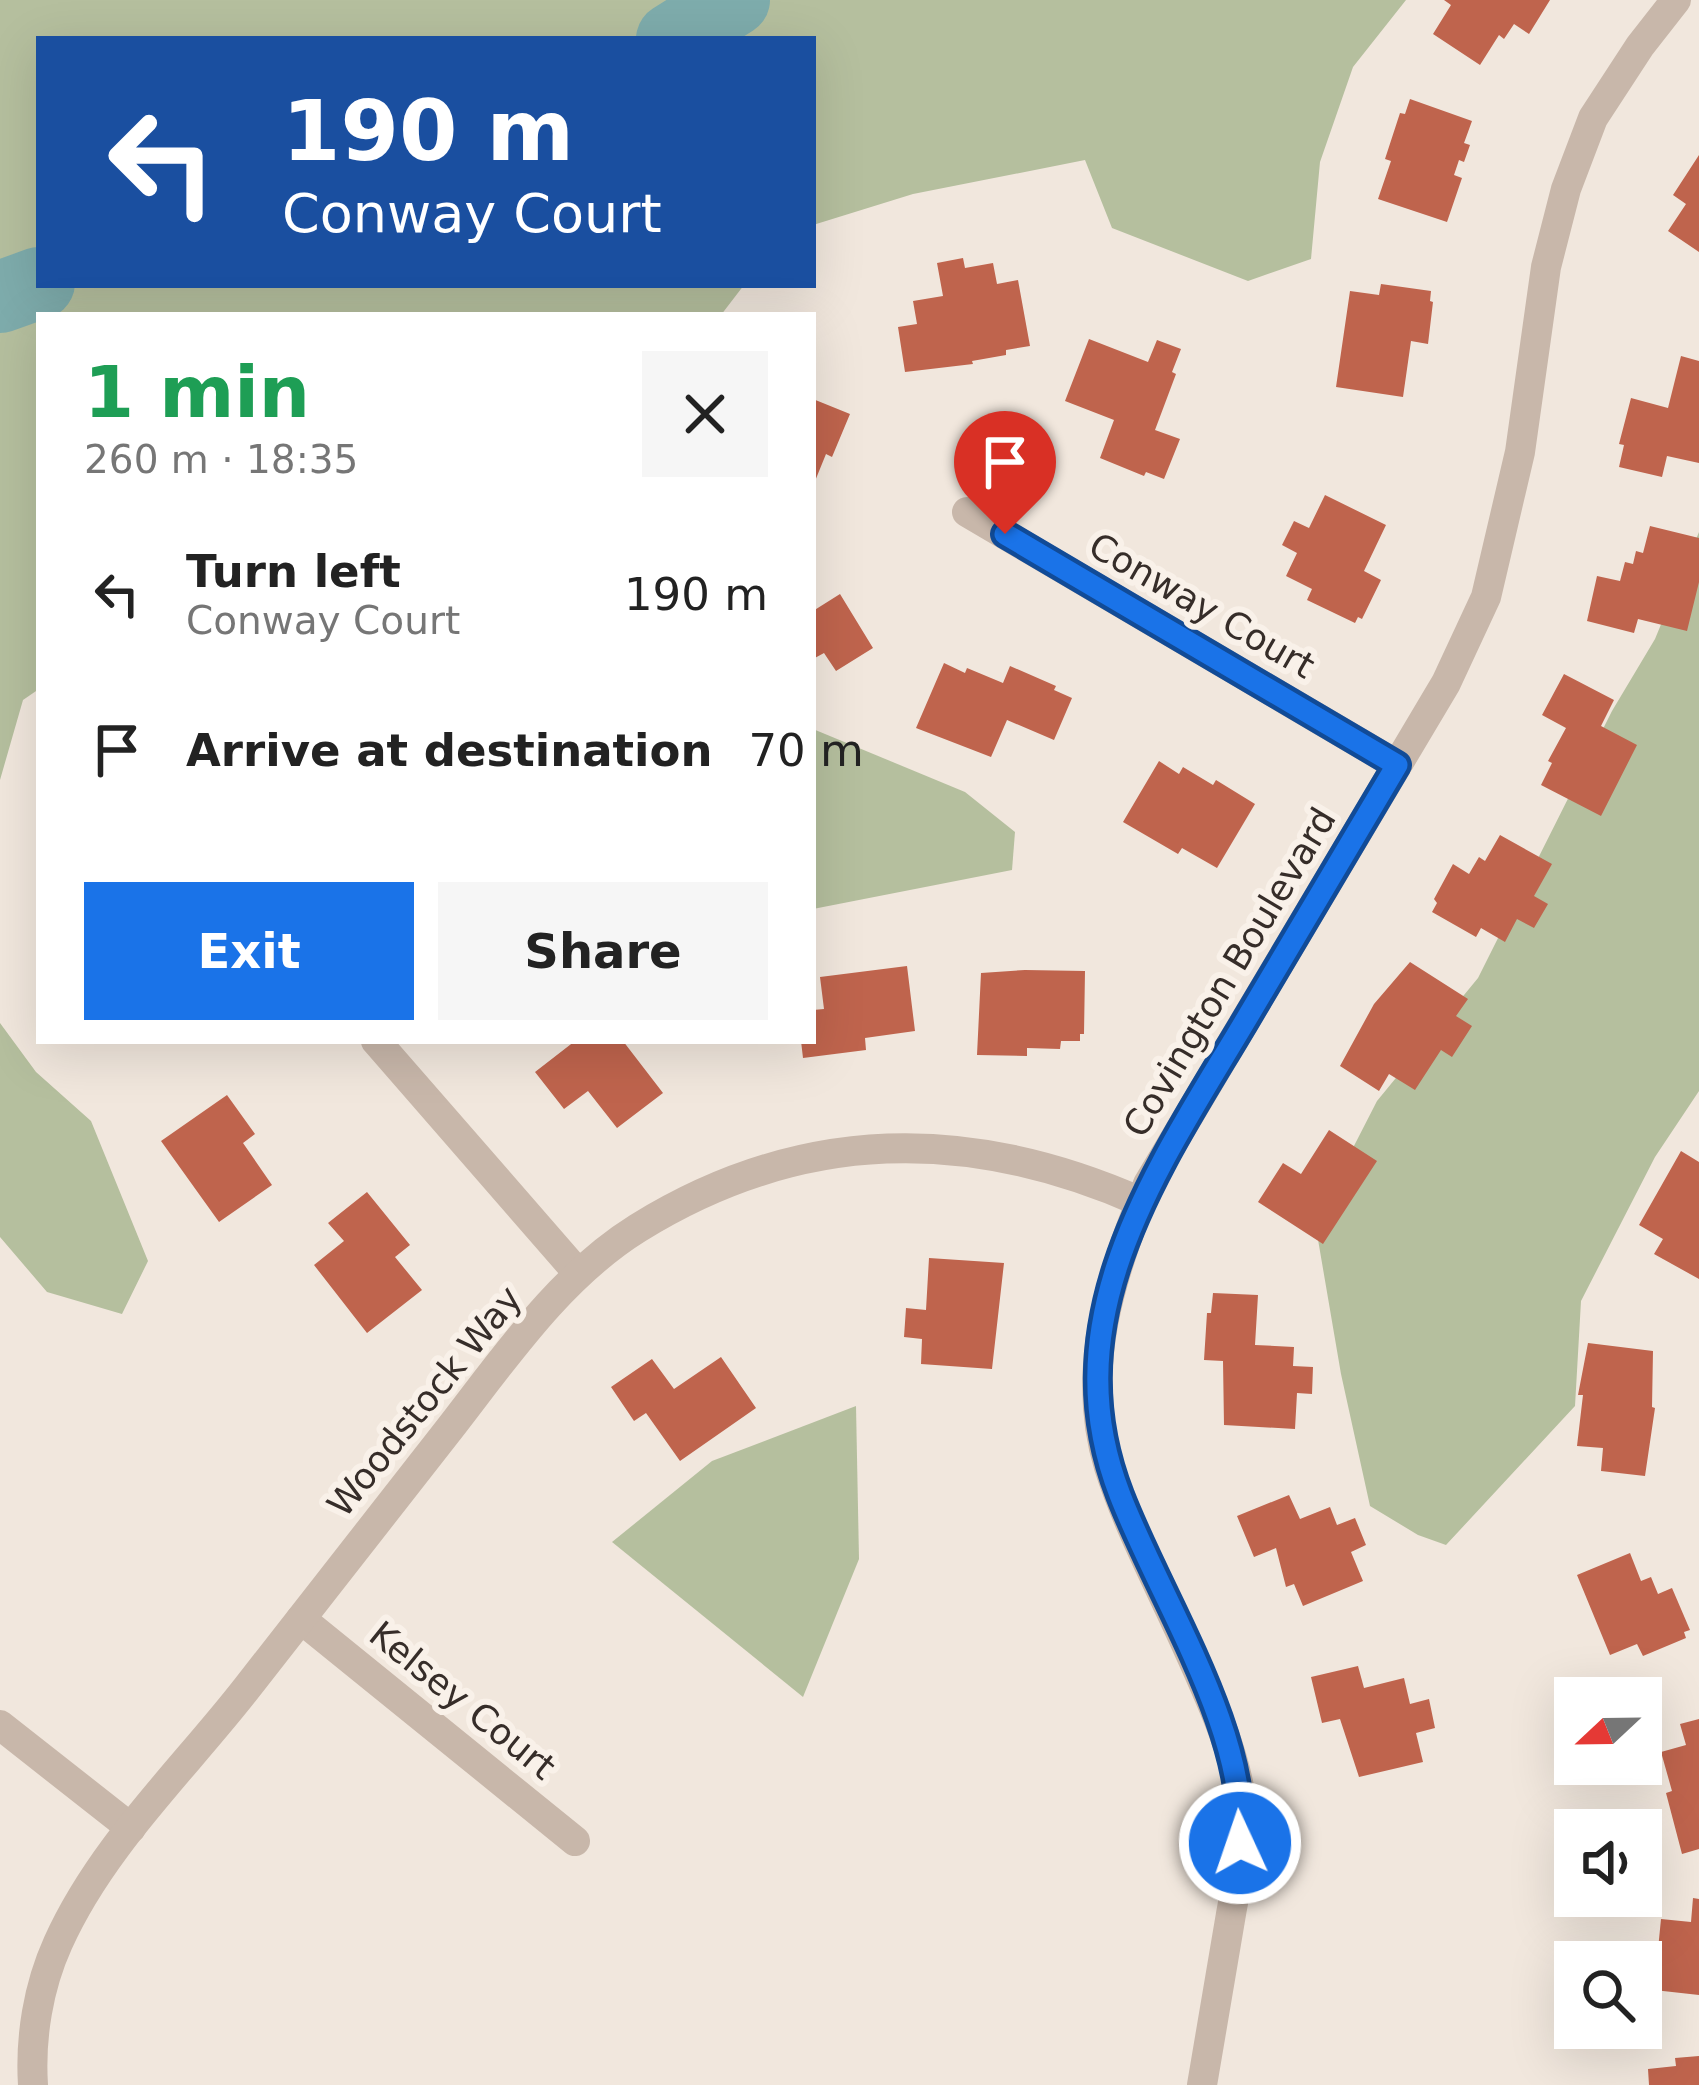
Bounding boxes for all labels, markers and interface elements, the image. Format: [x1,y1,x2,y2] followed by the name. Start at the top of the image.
[282,82,574,180] text: 190 m
[84,84,240,240] icon: left
[282,182,662,245] text: Conway Court
[84,350,310,434] text: 1 min
[642,351,768,477] button: close
[954,411,1056,534] pin
[972,429,1038,495] icon: arrive
[84,437,358,482] text: 260 m · 18:35
[1082,524,1322,686] street label: Conway Court
[186,545,401,598] text: Turn left
[84,561,150,627] icon: left
[624,568,768,621] text: 190 m
[186,598,460,643] text: Conway Court
[84,717,150,783] icon: arrive
[186,724,712,777] text: Arrive at destination
[748,724,864,777] text: 70 m
[1115,800,1344,1144] street label: Covington Boulevard
[84,882,414,1020] button: Exit
[438,882,768,1020] button: Share
[319,1278,530,1525] street label: Woodstock Way
[362,1613,564,1788] street label: Kelsey Court
[1554,1677,1662,1785] north arrow
[1554,1677,1662,2049] map controls
[1177,1780,1303,1906] position arrow
[1554,1809,1662,1917] button: sound
[1554,1941,1662,2049] button: search

